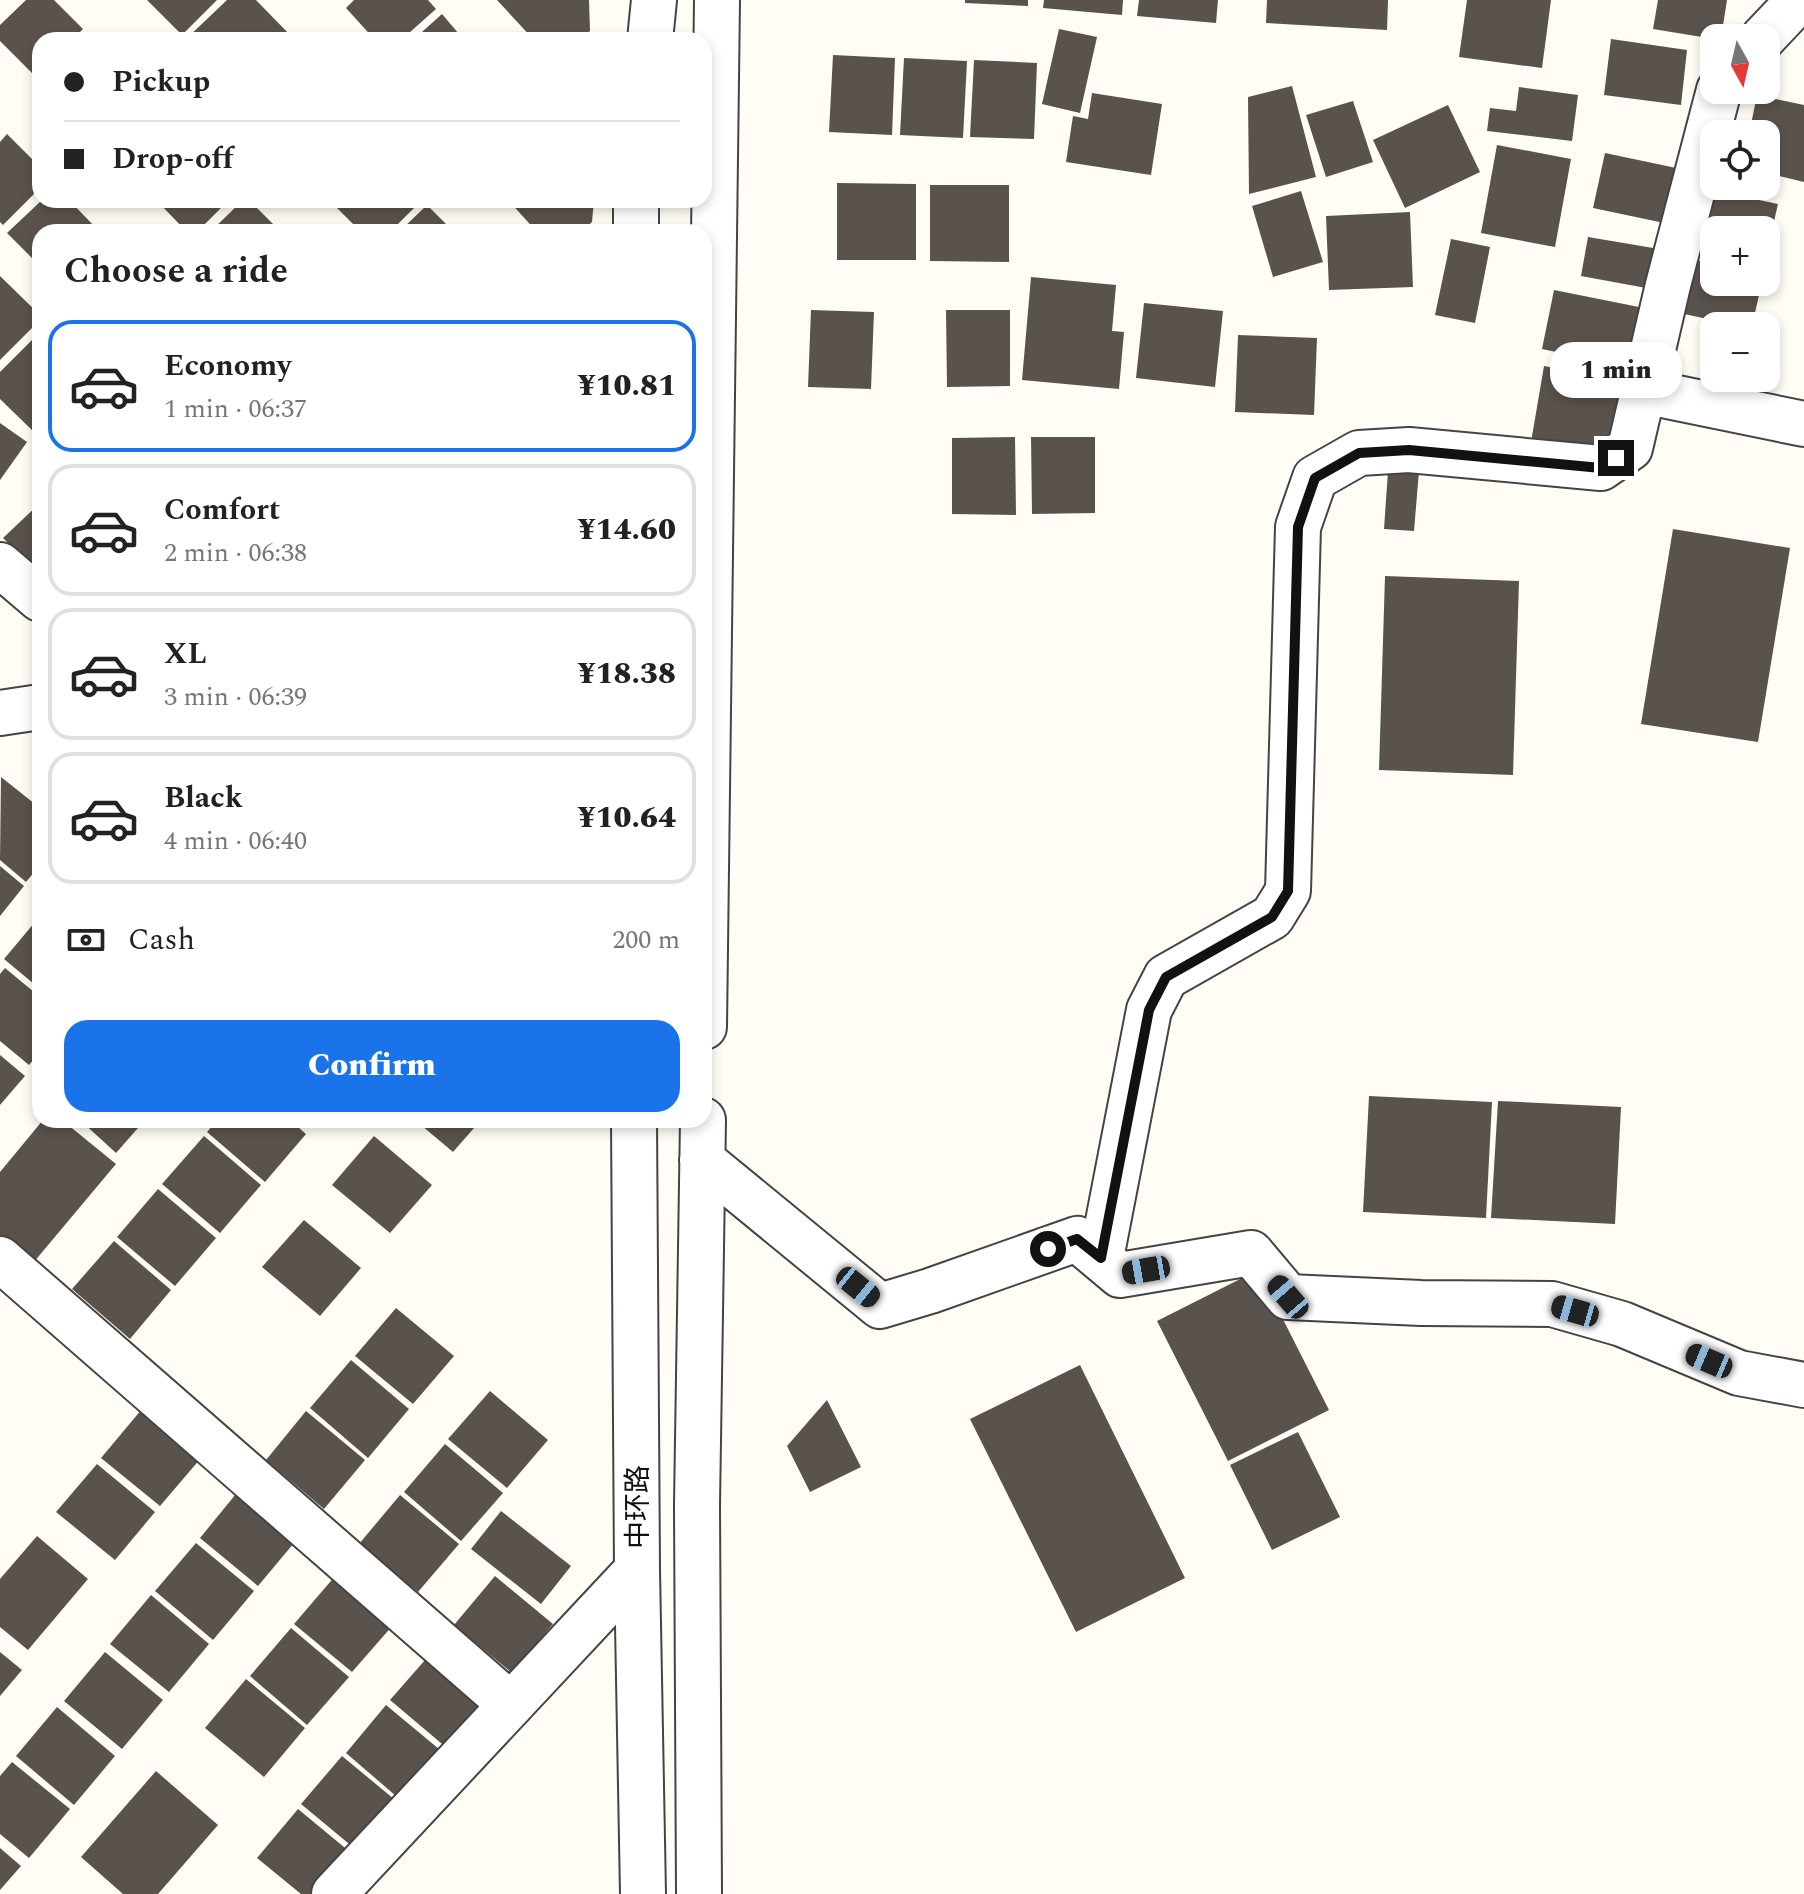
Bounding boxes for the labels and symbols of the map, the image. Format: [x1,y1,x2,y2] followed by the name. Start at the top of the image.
[1700,24,1780,104] north arrow
[1550,342,1682,398] callout: 1 min
[1598,440,1634,476] route end
[1030,1231,1066,1267] route start
[1120,1254,1172,1286] car
[832,1263,884,1311] car
[1263,1271,1313,1323] car
[1549,1293,1601,1329] car
[1682,1341,1736,1381] car
[617,1465,660,1549] street label: 中环路

